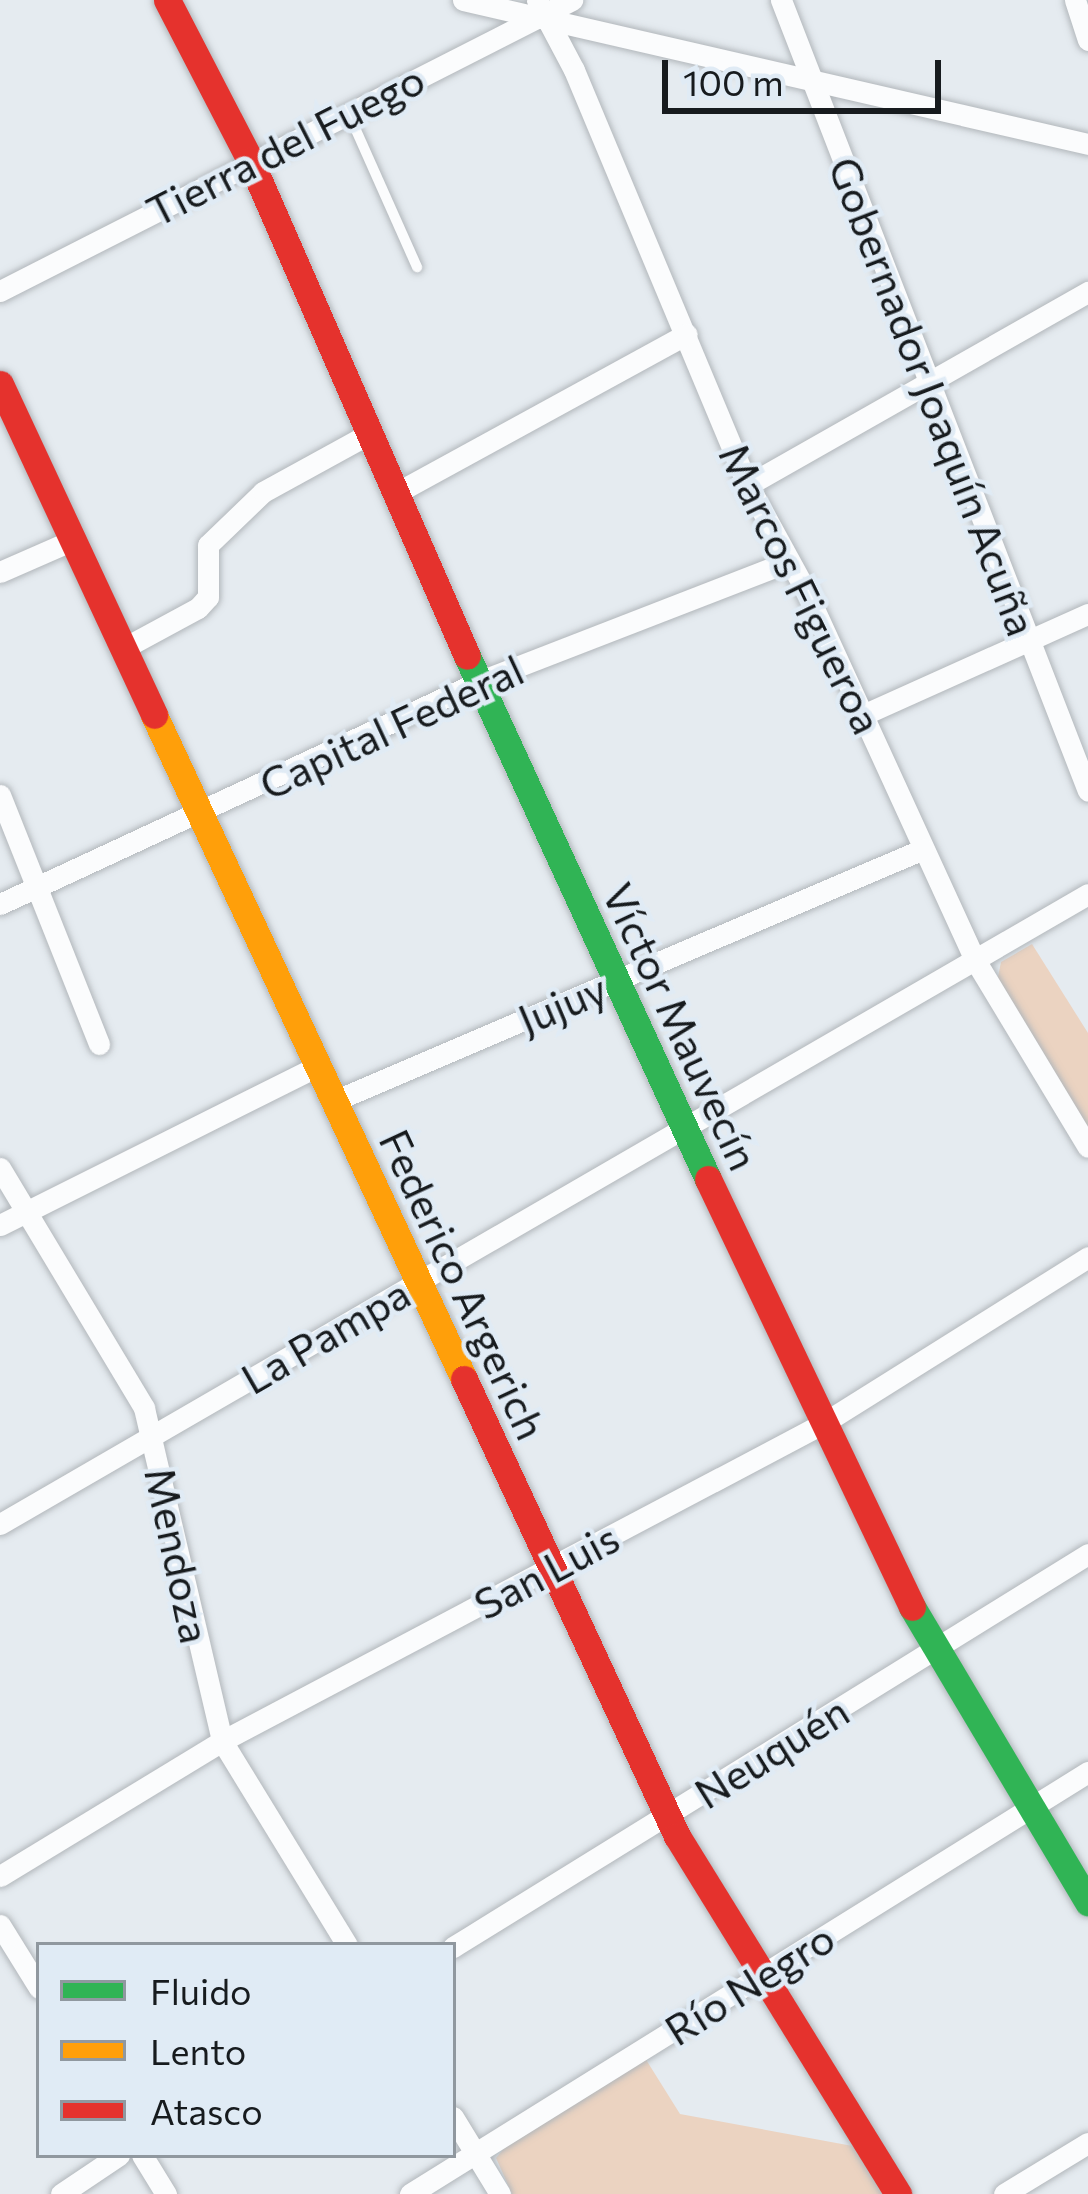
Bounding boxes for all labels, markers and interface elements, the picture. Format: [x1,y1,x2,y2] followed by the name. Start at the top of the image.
[668,36,947,110] scale bar
[138,52,432,236] street label: Tierra del Fuego
[683,59,784,103] text: 100 m
[819,150,1049,642] street label: Gobernador Joaquín Acuña
[710,435,894,741] street label: Marcos Figueroa
[251,643,531,809] street label: Capital Federal
[594,875,770,1177] street label: Víctor Mauvecín
[510,962,614,1044] street label: Jujuy
[370,1121,558,1447] street label: Federico Argerich
[232,1267,418,1403] street label: La Pampa
[136,1462,222,1648] street label: Mendoza
[465,1511,627,1629] street label: San Luis
[685,1684,857,1818] street label: Neuquén
[655,1911,843,2055] street label: Río Negro
[36,1942,456,2158] legend
[150,1968,251,2012] text: Fluido
[150,2028,246,2072] text: Lento
[150,2088,263,2132] text: Atasco

